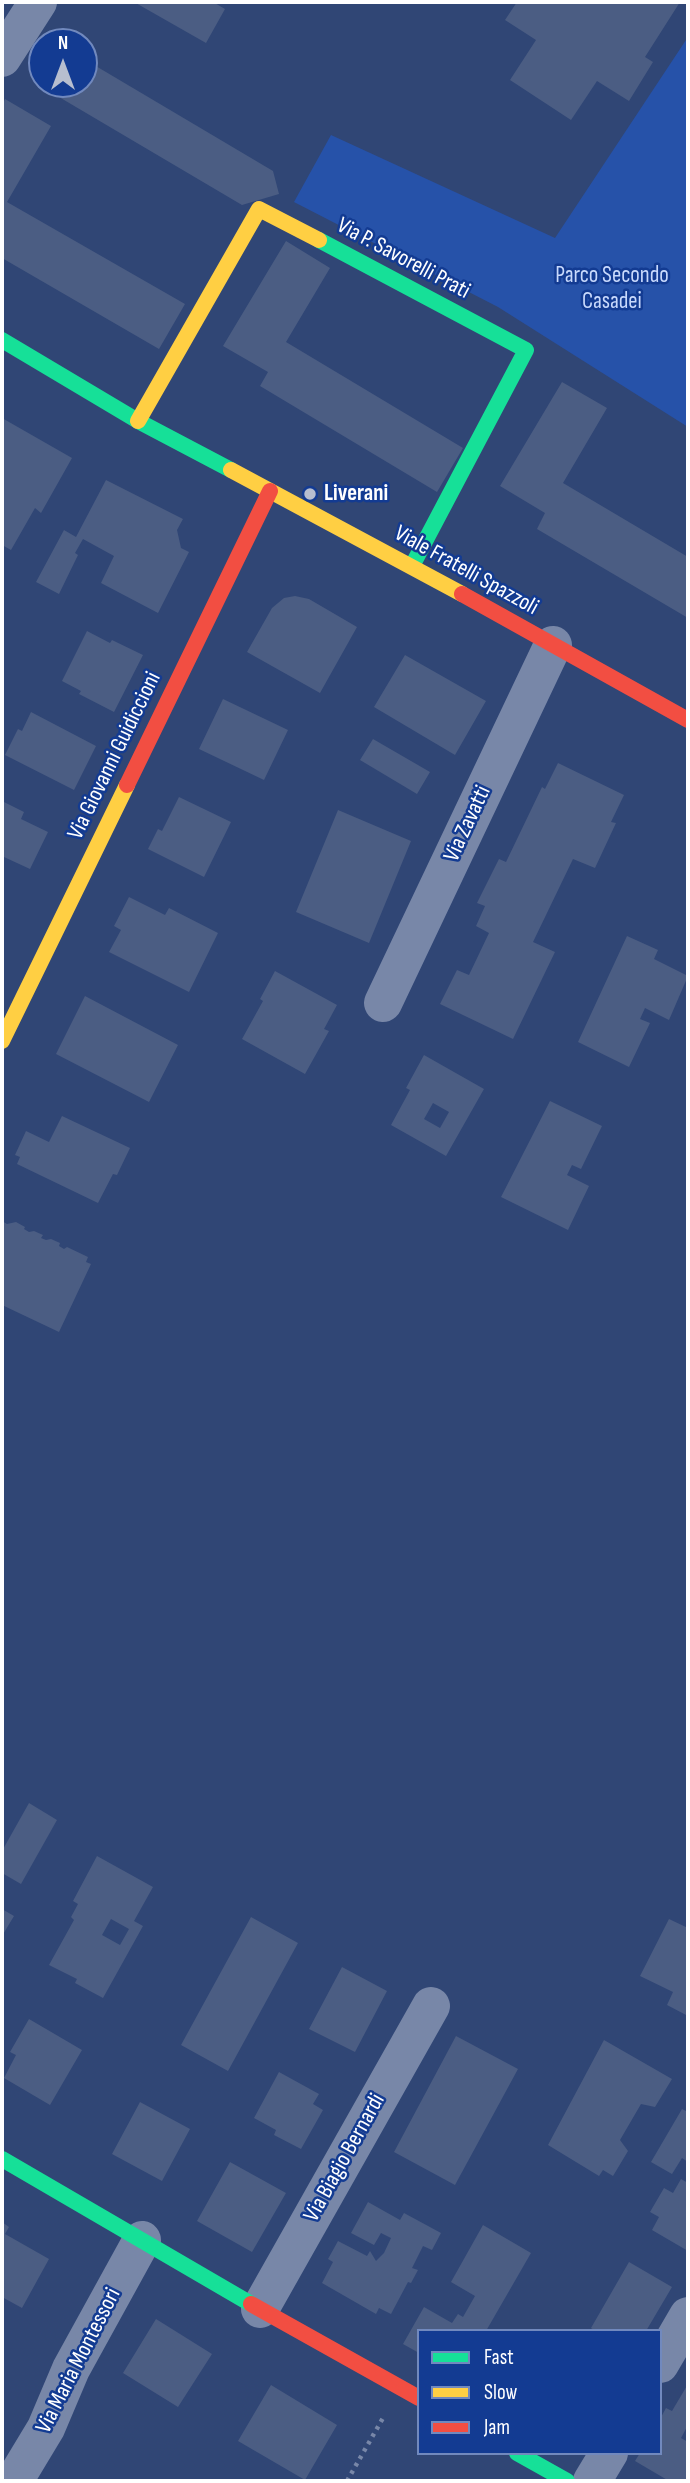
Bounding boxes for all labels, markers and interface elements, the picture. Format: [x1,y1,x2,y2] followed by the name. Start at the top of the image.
[28,28,98,98] north arrow
[58,32,68,55] text: N
[332,212,474,306] street label: Via P. Savorelli Prati
[555,262,669,316] park label: Parco Secondo Casadei
[324,480,388,508] place label: Liverani
[302,486,318,502] marker: Liverani
[389,520,543,622] street label: Viale Fratelli Spazzoli
[63,668,167,844] street label: Via Giovanni Guidiccioni
[438,782,498,866] street label: Via Zavatti
[298,2089,392,2227] street label: Via Biagio Bernardi
[31,2284,127,2438] street label: Via Maria Montessori
[417,2329,662,2455] legend
[484,2345,514,2370] text: Fast
[484,2380,517,2405] text: Slow
[484,2415,510,2440] text: Jam

